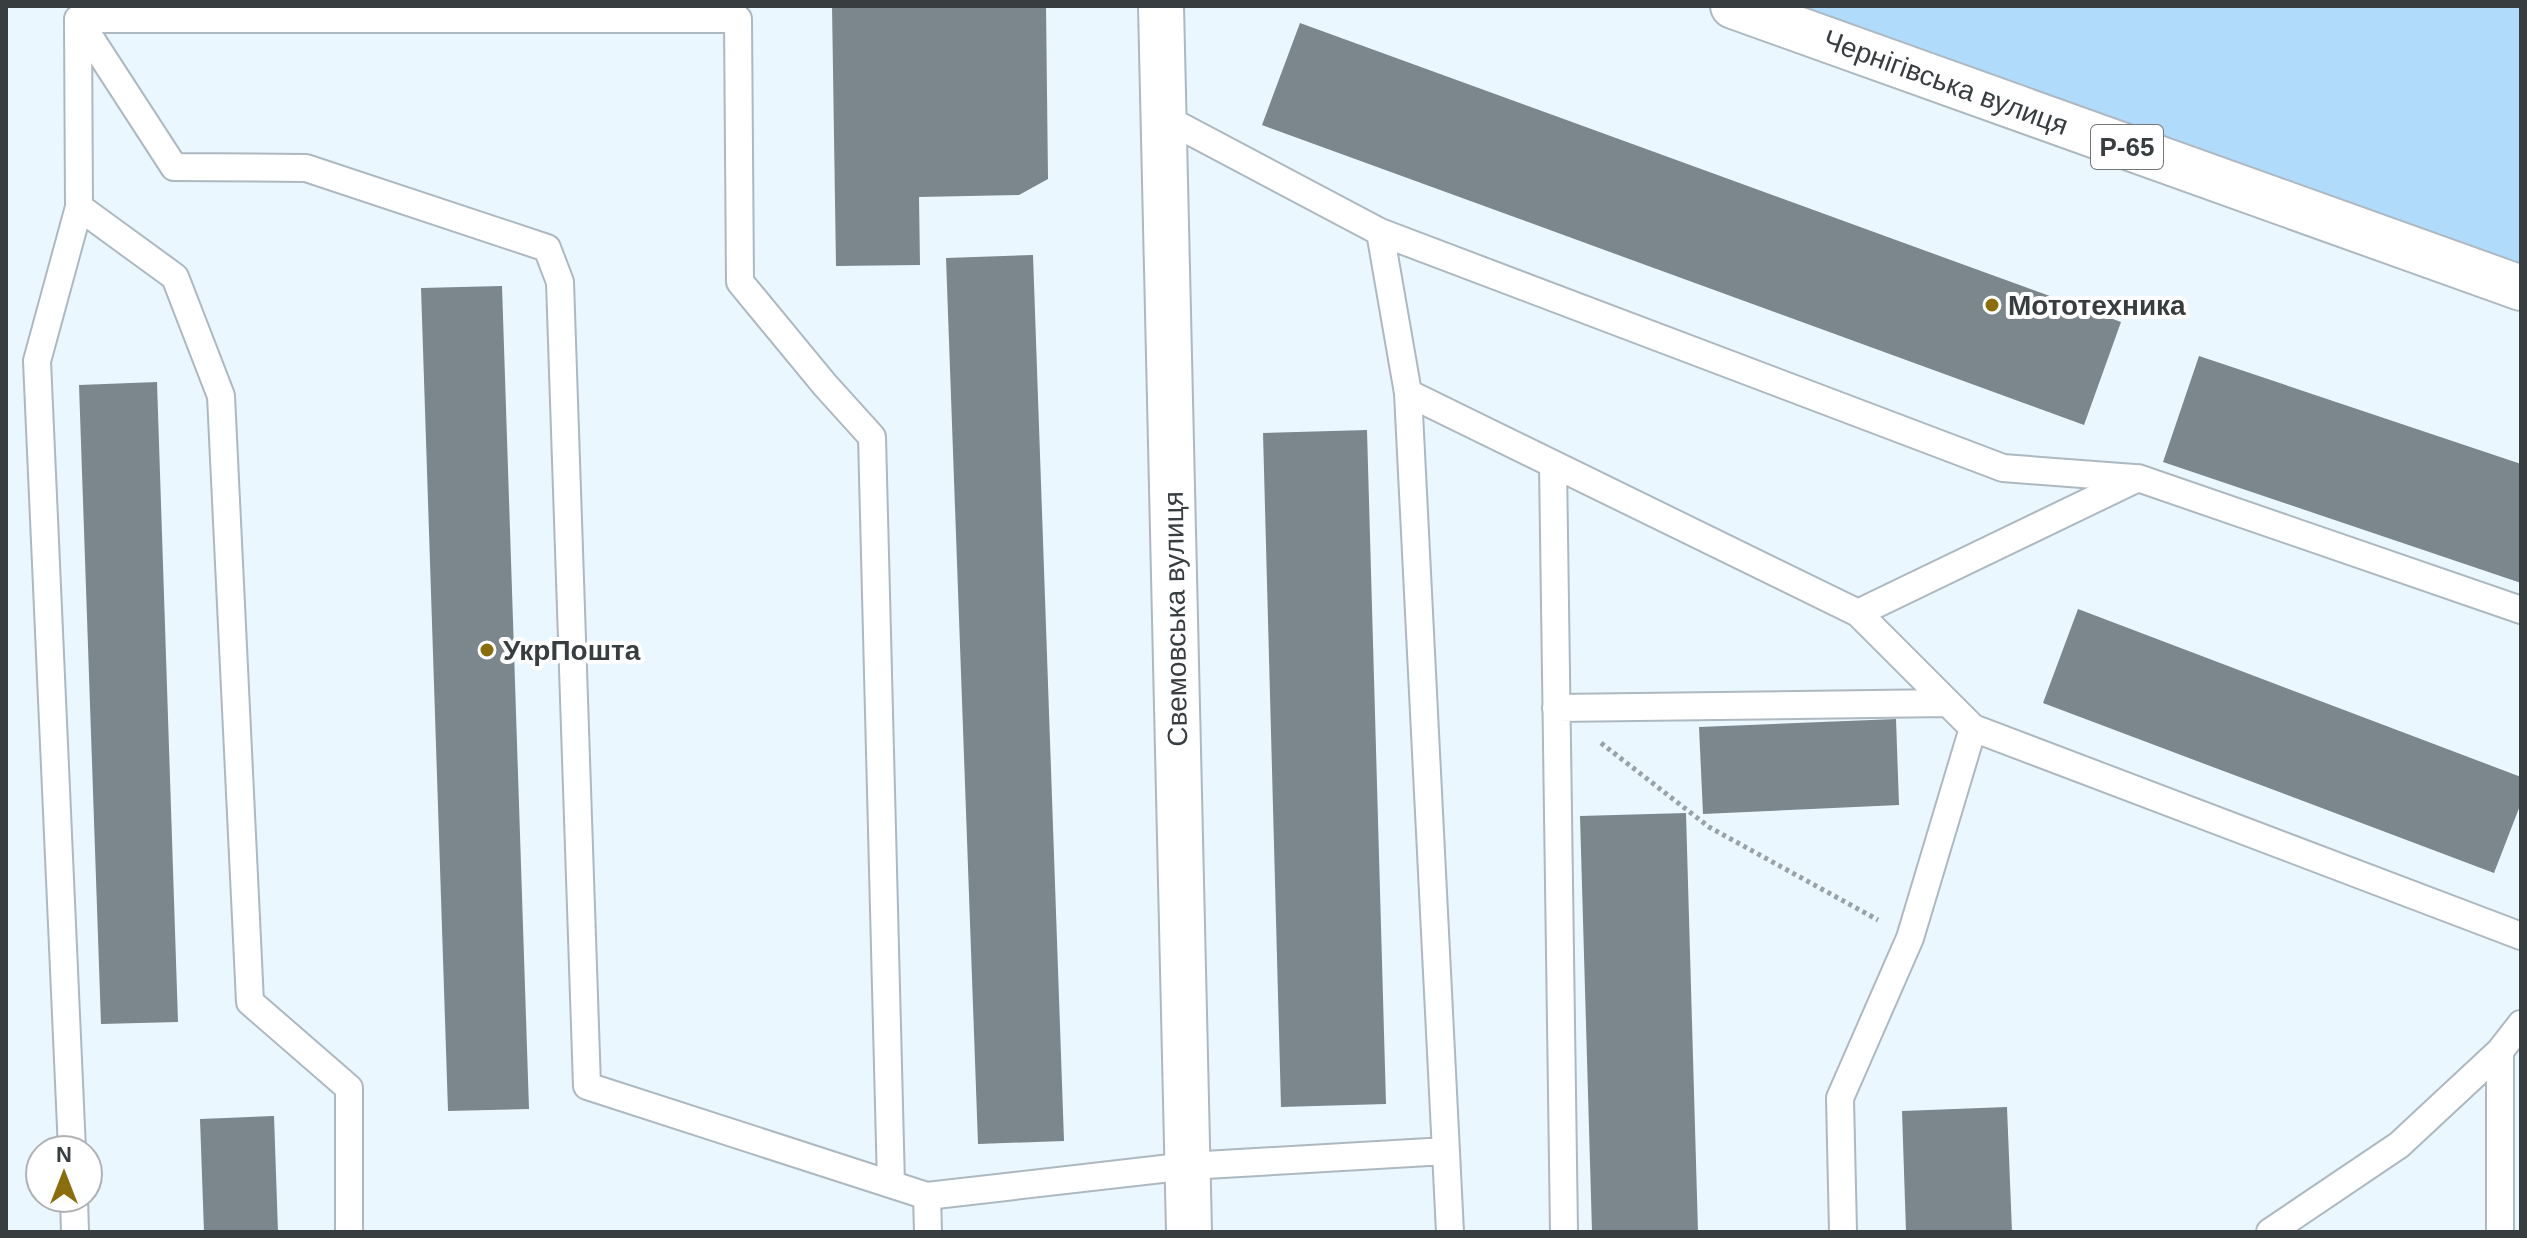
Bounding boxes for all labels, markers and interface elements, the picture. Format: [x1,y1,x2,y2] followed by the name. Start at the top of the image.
[1819,24,2072,141] street label: Чернігівська вулиця
[2091,125,2163,169] road number: Р-65
[2008,290,2186,321] place label: Мототехника
[1983,296,2001,314] marker: Мототехника
[1158,491,1193,747] street label: Свемовська вулиця
[503,635,641,666] place label: УкрПошта
[478,641,496,659] marker: УкрПошта
[24,1134,104,1214] north arrow
[56,1142,72,1167] text: N

